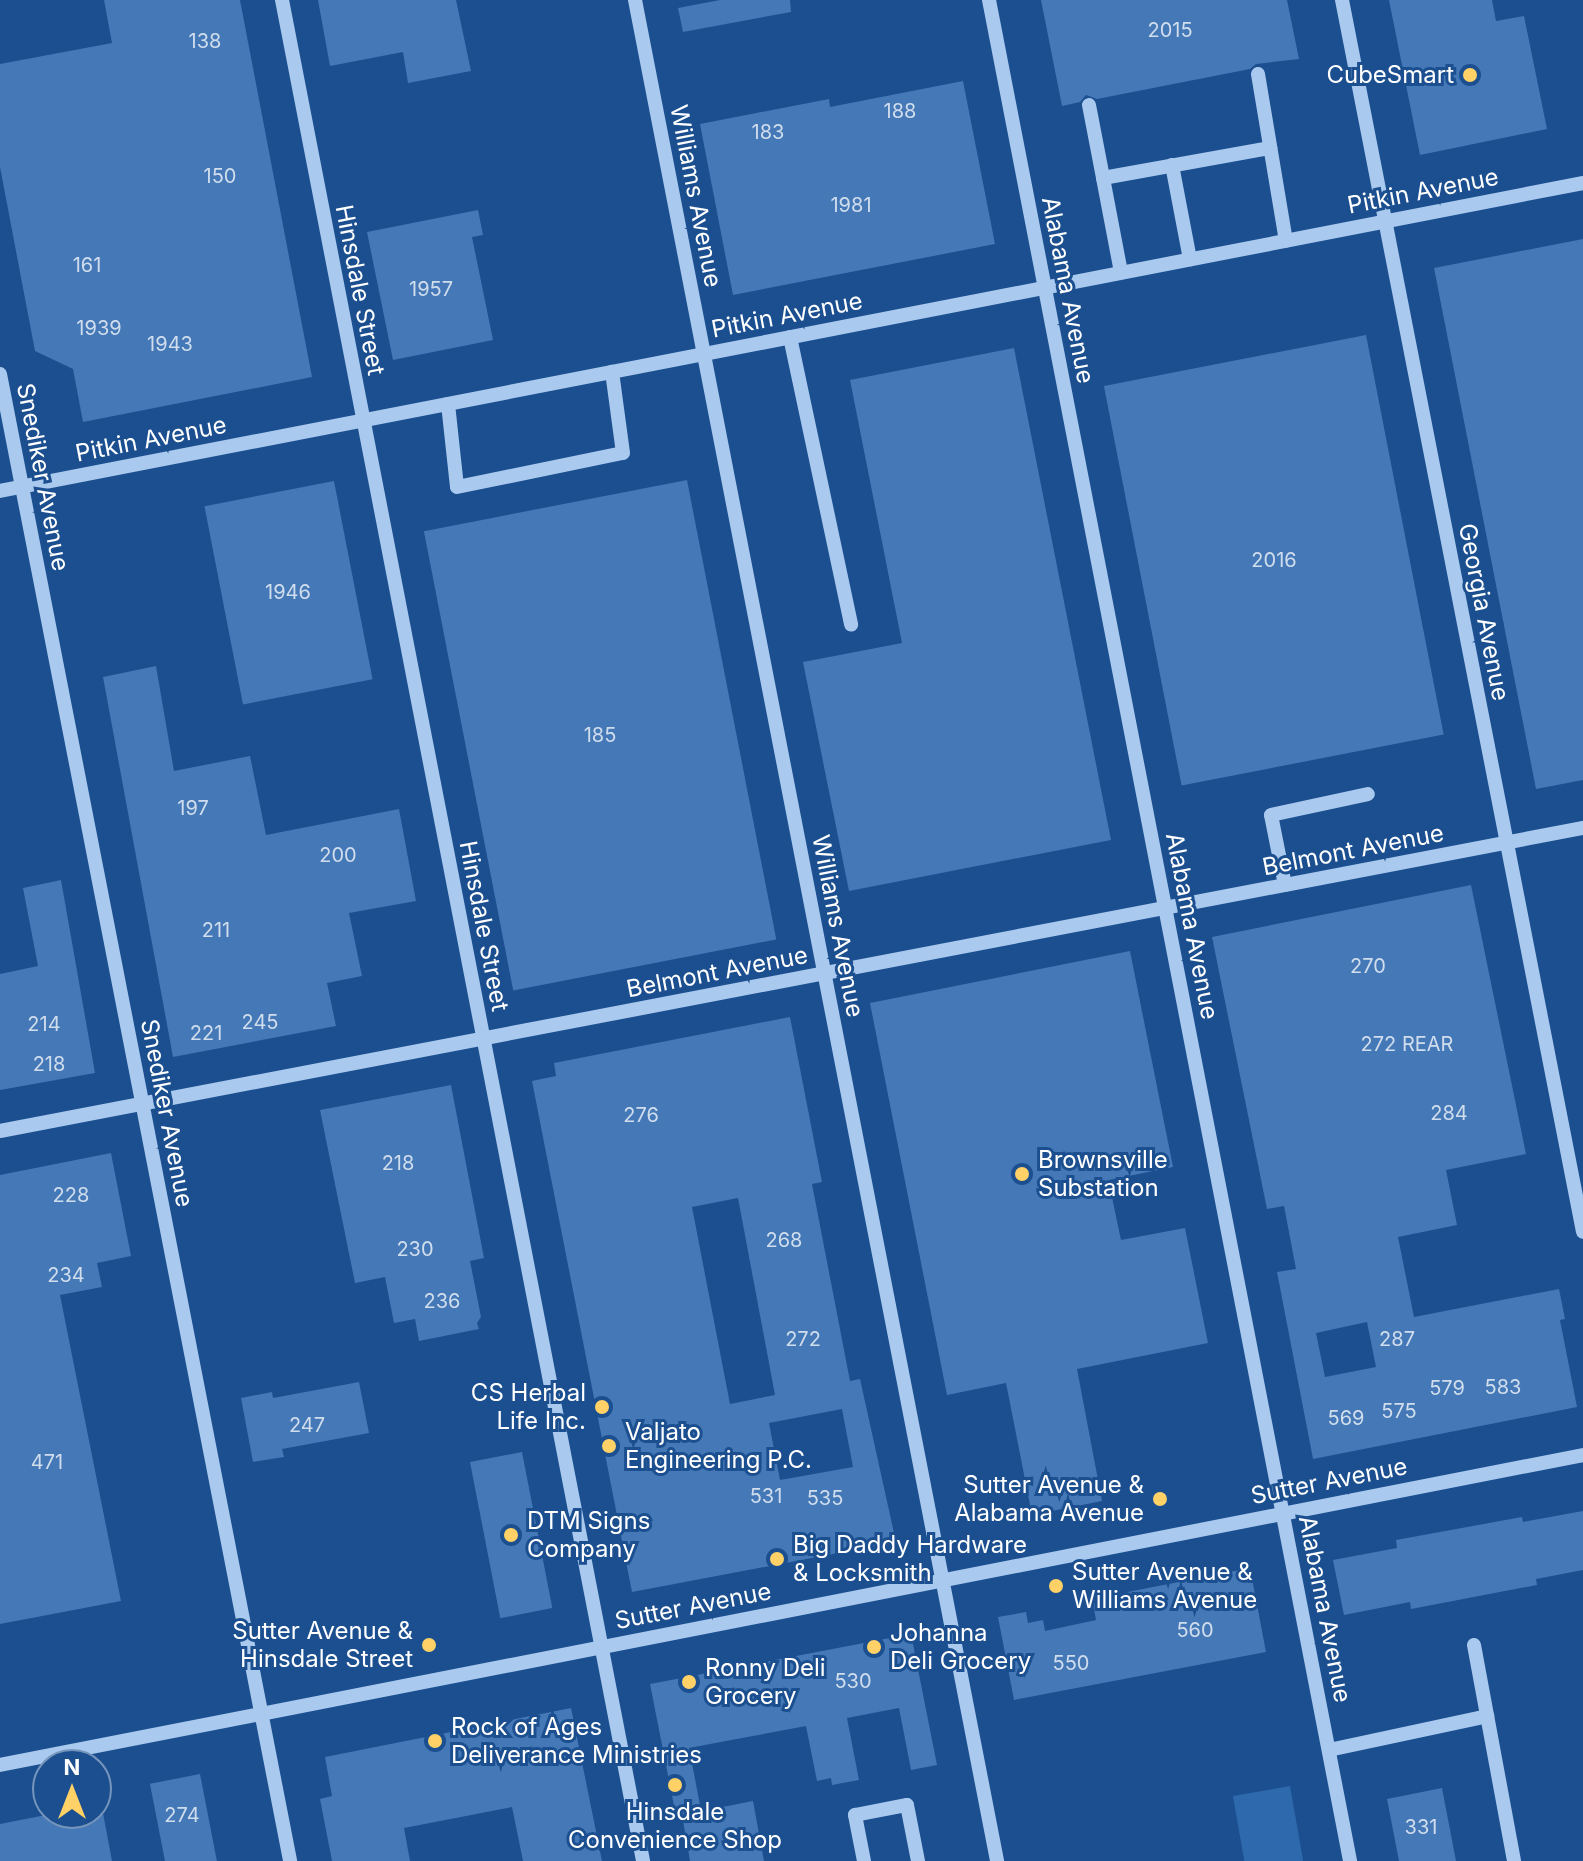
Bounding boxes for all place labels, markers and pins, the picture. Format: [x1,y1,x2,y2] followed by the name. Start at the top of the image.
[1326,61,1454,89] place label: CubeSmart
[1461,66,1479,84] marker: CubeSmart
[1038,1146,1168,1202] place label: Brownsville Substation
[1013,1165,1031,1183] marker: Brownsville Substation
[471,1379,586,1435] place label: CS Herbal Life Inc.
[593,1398,611,1416] marker: CS Herbal Life Inc.
[625,1418,812,1474] place label: Valjato Engineering P.C.
[600,1437,618,1455] marker: Valjato Engineering P.C.
[954,1471,1144,1527] place label: Sutter Avenue & Alabama Avenue
[1151,1490,1169,1508] marker: Sutter Avenue & Alabama Avenue
[527,1507,650,1563] place label: DTM Signs Company
[502,1526,520,1544] marker: DTM Signs Company
[793,1531,1027,1587] place label: Big Daddy Hardware & Locksmith
[768,1550,786,1568] marker: Big Daddy Hardware & Locksmith
[1072,1558,1257,1614] place label: Sutter Avenue & Williams Avenue
[1047,1577,1065,1595] marker: Sutter Avenue & Williams Avenue
[232,1617,413,1673] place label: Sutter Avenue & Hinsdale Street
[890,1619,1031,1675] place label: Johanna Deli Grocery
[420,1636,438,1654] marker: Sutter Avenue & Hinsdale Street
[865,1638,883,1656] marker: Johanna Deli Grocery
[705,1654,826,1710] place label: Ronny Deli Grocery
[680,1673,698,1691] marker: Ronny Deli Grocery
[451,1713,702,1769] place label: Rock of Ages Deliverance Ministries
[426,1732,444,1750] marker: Rock of Ages Deliverance Ministries
[666,1776,684,1794] marker: Hinsdale Convenience Shop
[568,1798,782,1854] place label: Hinsdale Convenience Shop

